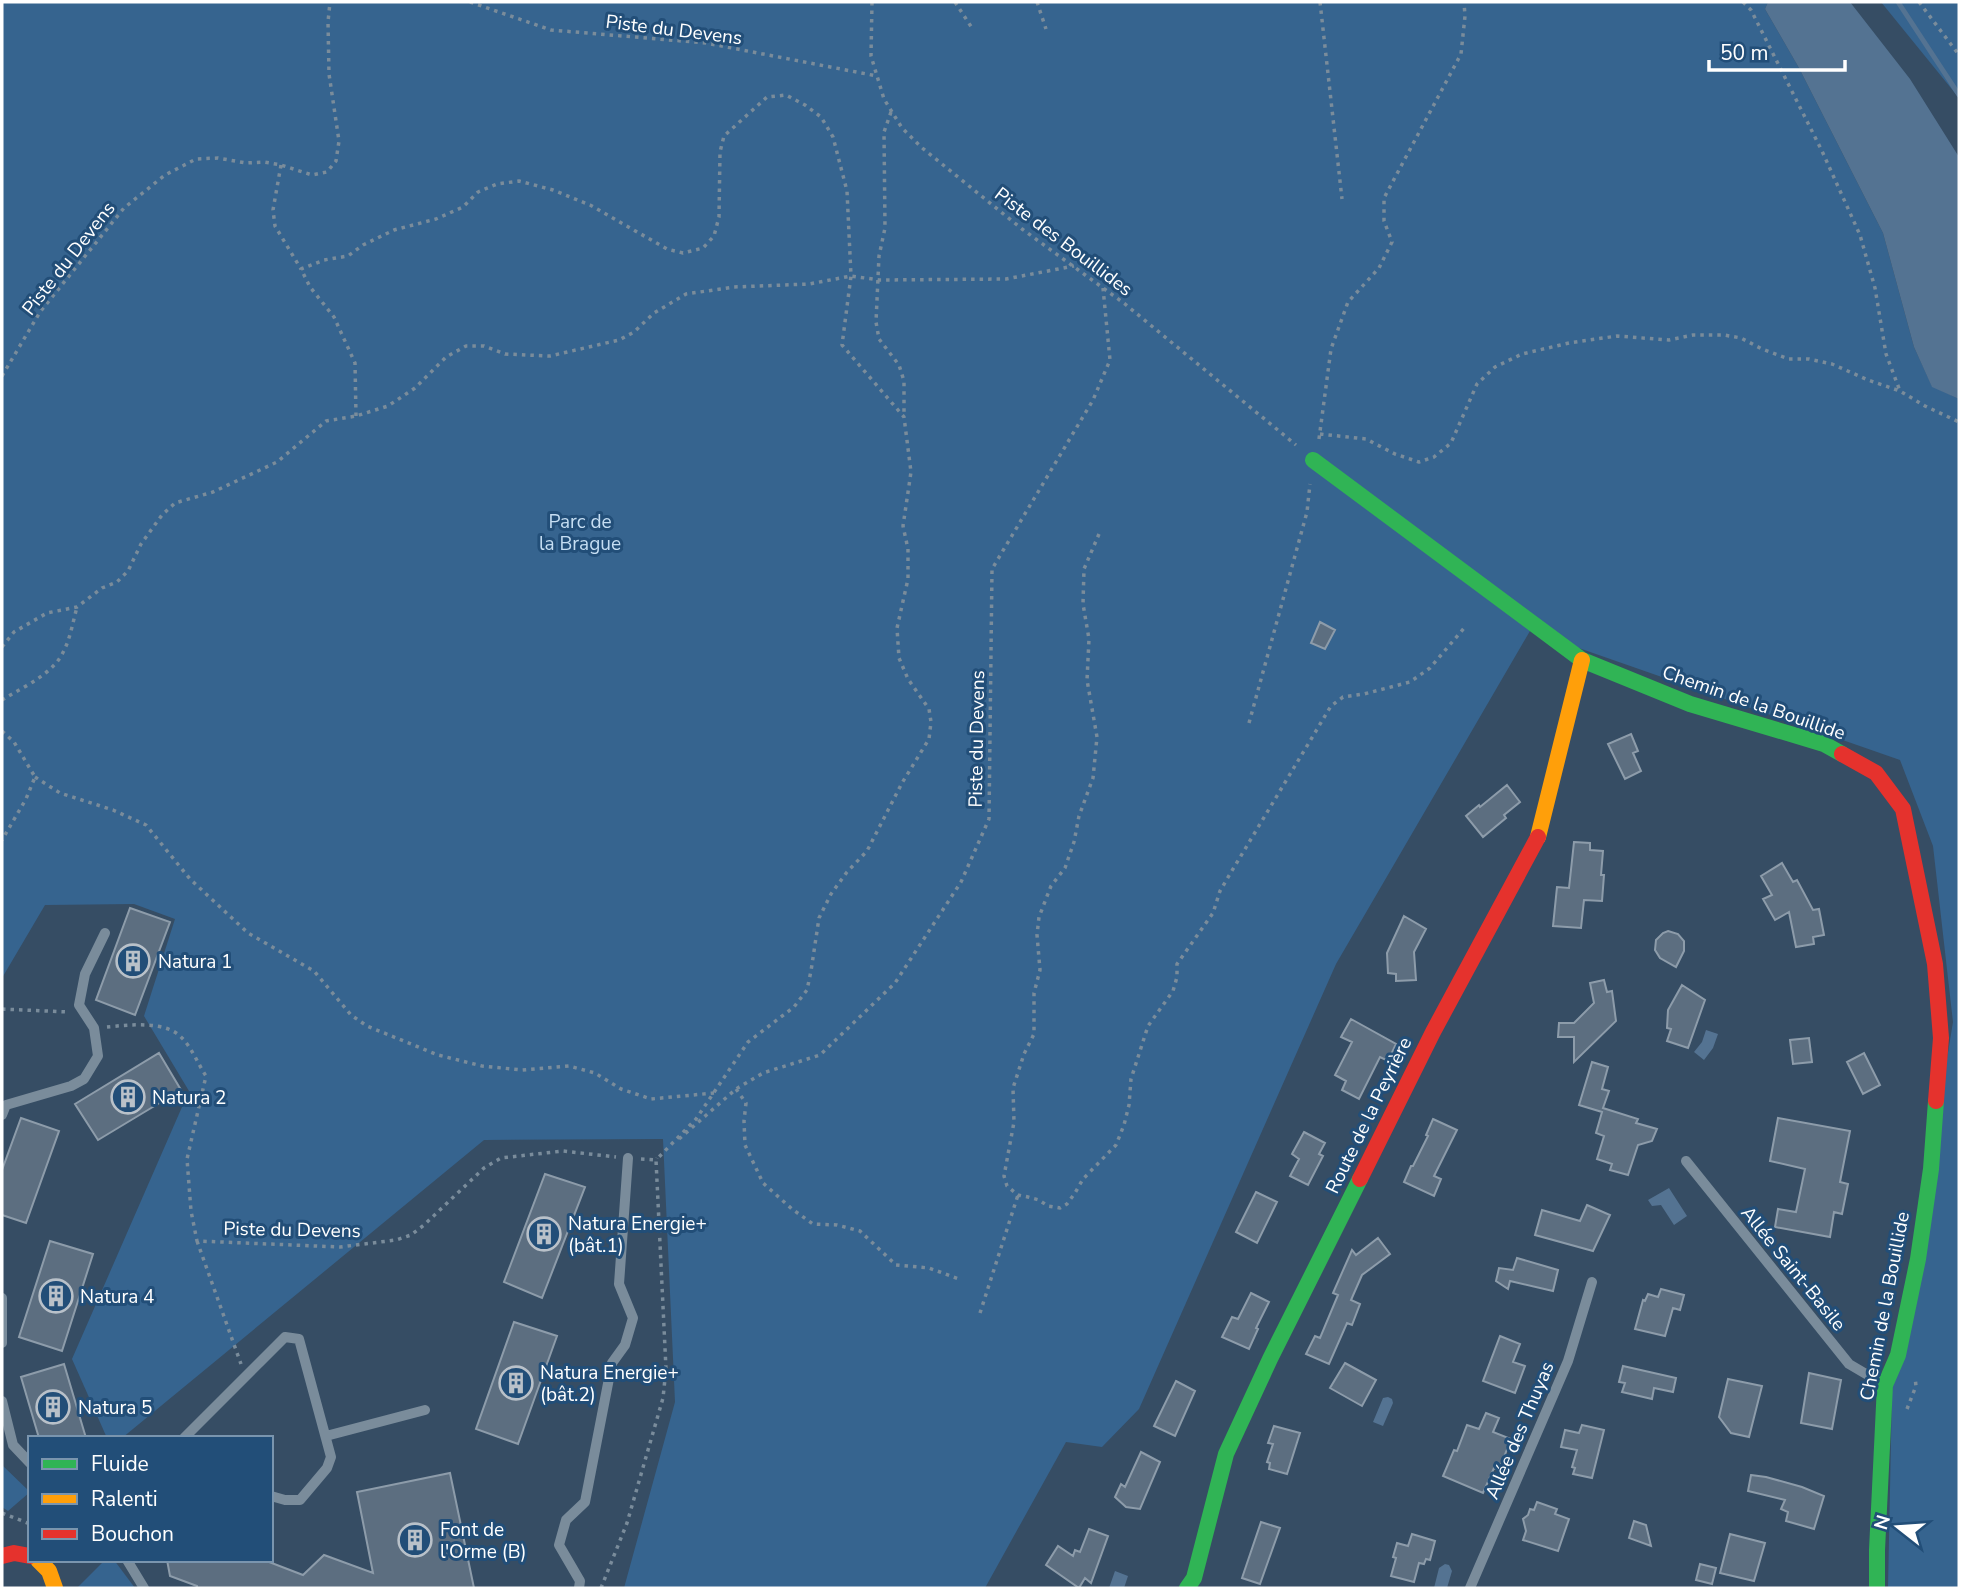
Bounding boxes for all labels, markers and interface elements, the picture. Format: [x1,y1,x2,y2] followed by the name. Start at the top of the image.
[604,9,744,51] street label: Piste du Devens
[1709,28,1846,72] scale bar
[1720,39,1769,67] text: 50 m
[989,181,1138,302] street label: Piste des Bouillides
[16,196,121,321] street label: Piste du Devens
[539,509,621,557] park label: Parc de la Brague
[1659,659,1849,746] street label: Chemin de la Bouillide
[963,670,991,808] street label: Piste du Devens
[114,942,152,980] building icon: Natura 1
[158,949,233,975] place label: Natura 1
[1320,1033,1418,1198] street label: Route de la Peyrière
[109,1078,147,1116] building icon: Natura 2
[152,1085,227,1111] place label: Natura 2
[1735,1201,1852,1337] street label: Allée Saint-Basile
[1854,1209,1916,1403] street label: Chemin de la Bouillide
[568,1211,707,1259] place label: Natura Energie+ (bât.1)
[525,1215,563,1253] building icon: Natura Energie+ (bât.1)
[223,1216,361,1244] street label: Piste du Devens
[37,1277,75,1315] building icon: Natura 4
[80,1284,155,1310] place label: Natura 4
[1479,1358,1561,1503] street label: Allée des Thuyas
[540,1360,679,1408] place label: Natura Energie+ (bât.2)
[497,1364,535,1402] building icon: Natura Energie+ (bât.2)
[34,1388,72,1426] building icon: Natura 5
[78,1395,153,1421] place label: Natura 5
[28,1436,273,1562] legend
[91,1450,149,1478] text: Fluide
[91,1485,158,1513] text: Ralenti
[1863,1492,1933,1562] north arrow
[1868,1512,1897,1533] text: N
[440,1517,527,1565] place label: Font de l'Orme (B)
[91,1520,174,1548] text: Bouchon
[396,1521,434,1559] building icon: Font de l'Orme (B)

